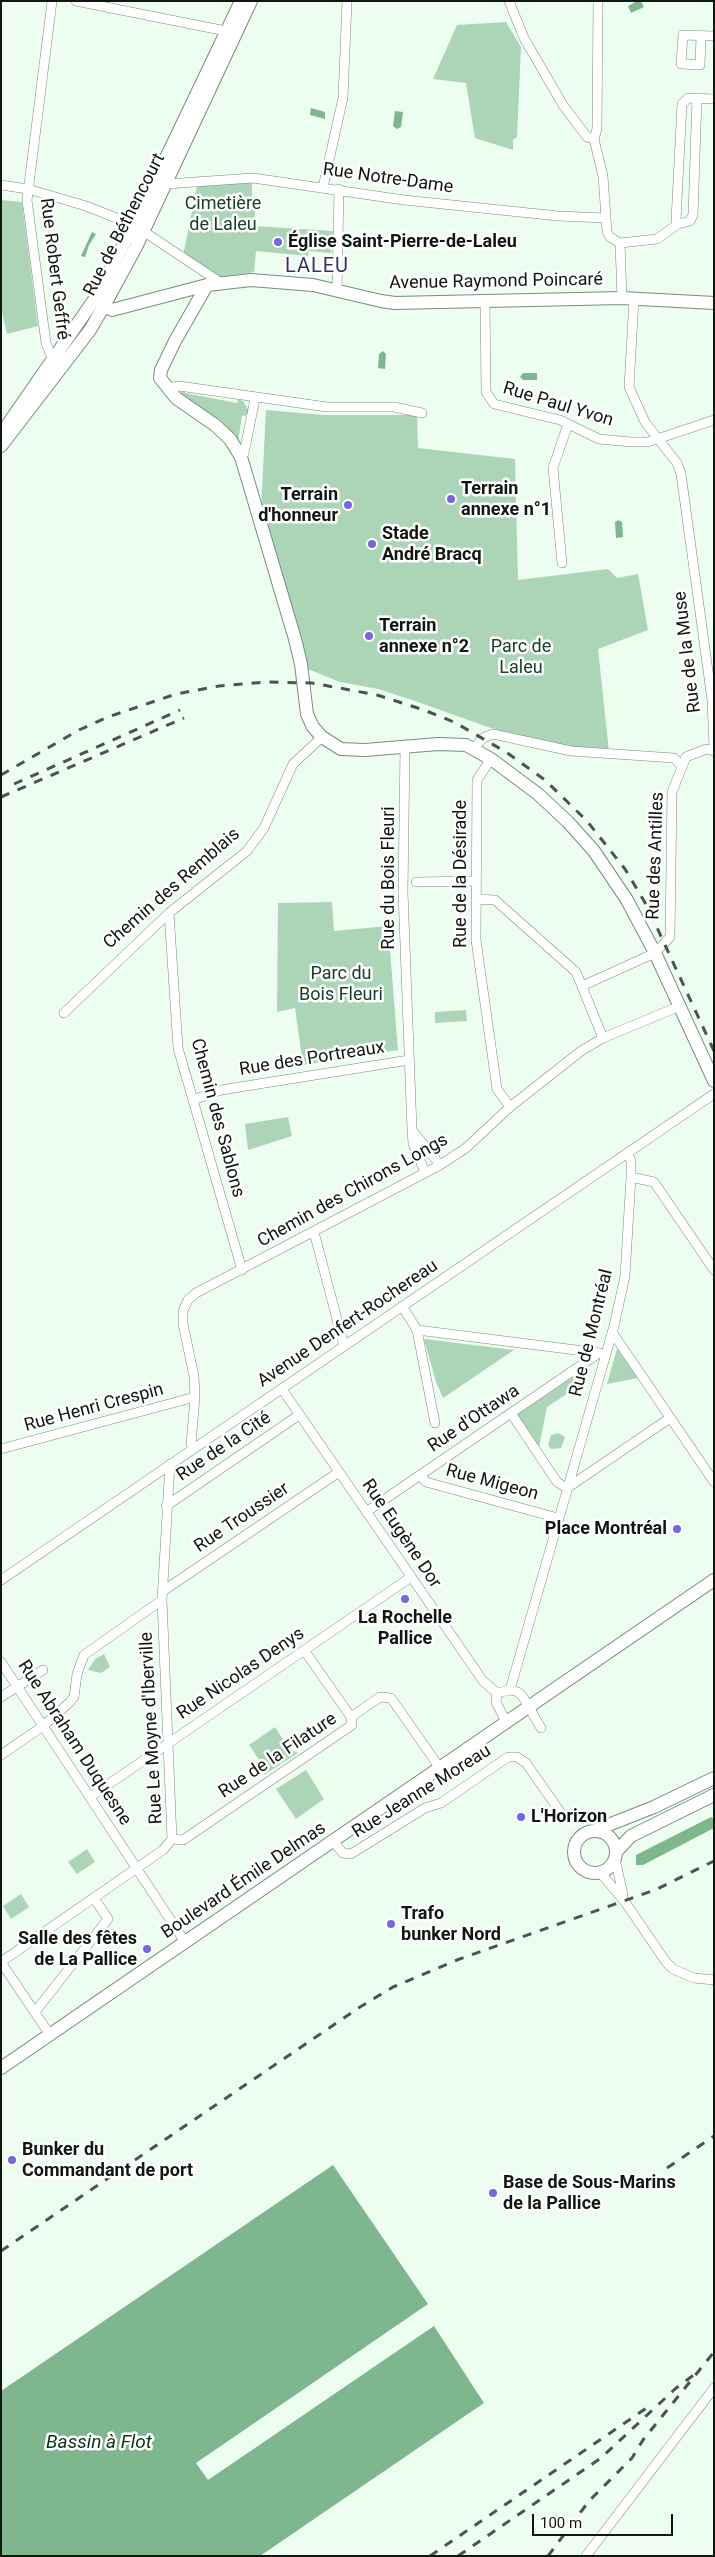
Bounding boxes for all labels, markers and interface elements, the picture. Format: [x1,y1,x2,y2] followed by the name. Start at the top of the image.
[80,150,170,300] street label: Rue de Béthencourt
[321,159,455,199] street label: Rue Notre-Dame
[185,193,261,235] park label: Cimetière de Laleu
[35,197,73,341] street label: Rue Robert Geffré
[288,231,517,253] place label: Église Saint-Pierre-de-Laleu
[272,236,284,248] marker: Église Saint-Pierre-de-Laleu
[284,255,350,279] district label: LALEU
[389,269,603,295] street label: Avenue Raymond Poincaré
[500,378,616,432] street label: Rue Paul Yvon
[461,478,551,520] place label: Terrain annexe n°1
[258,484,338,526] place label: Terrain d'honneur
[445,493,457,505] marker: Terrain annexe n°1
[342,499,354,511] marker: Terrain d'honneur
[382,523,482,566] place label: Stade André Bracq
[366,538,378,550] marker: Stade André Bracq
[670,590,706,714] street label: Rue de la Muse
[379,615,469,658] place label: Terrain annexe n°2
[363,630,375,642] marker: Terrain annexe n°2
[491,636,551,679] park label: Parc de Laleu
[643,792,669,920] street label: Rue des Antilles
[450,800,472,948] street label: Rue de la Désirade
[378,806,400,950] street label: Rue du Bois Fleuri
[99,824,245,954] street label: Chemin des Remblais
[299,963,383,1006] park label: Parc du Bois Fleuri
[185,1036,249,1200] street label: Chemin des Sablons
[238,1037,386,1081] street label: Rue des Portreaux
[254,1130,452,1252] street label: Chemin des Chirons Longs
[254,1255,442,1393] street label: Avenue Denfert-Rochereau
[566,1267,618,1399] street label: Rue de Montréal
[22,1379,166,1437] street label: Rue Henri Crespin
[424,1381,524,1457] street label: Rue d'Ottawa
[173,1407,275,1487] street label: Rue de la Cité
[443,1460,541,1506] street label: Rue Migeon
[357,1475,445,1593] street label: Rue Eugène Dor
[190,1478,294,1558] street label: Rue Troussier
[545,1518,667,1540] place label: Place Montréal
[671,1523,683,1535] marker: Place Montréal
[399,1593,411,1605] marker: La Rochelle Pallice
[358,1607,452,1650] place label: La Rochelle Pallice
[173,1623,309,1725] street label: Rue Nicolas Denys
[136,1631,168,1825] street label: Rue Le Moyne d'Iberville
[12,1656,136,1830] street label: Rue Abraham Duquesne
[215,1709,341,1803] street label: Rue de la Filature
[349,1741,495,1843] street label: Rue Jeanne Moreau
[531,1806,607,1828] place label: L'Horizon
[515,1811,527,1823] marker: L'Horizon
[158,1818,330,1944] street label: Boulevard Émile Delmas
[401,1903,501,1946] place label: Trafo bunker Nord
[385,1918,397,1930] marker: Trafo bunker Nord
[18,1928,137,1970] place label: Salle des fêtes de La Pallice
[141,1943,153,1955] marker: Salle des fêtes de La Pallice
[22,2139,193,2182] place label: Bunker du Commandant de port
[6,2154,18,2166] marker: Bunker du Commandant de port
[503,2172,676,2214] place label: Base de Sous-Marins de la Pallice
[487,2187,499,2199] marker: Base de Sous-Marins de la Pallice
[46,2432,152,2454] water label: Bassin à Flot
[535,2504,676,2536] scale bar
[540,2514,582,2532] text: 100 m

